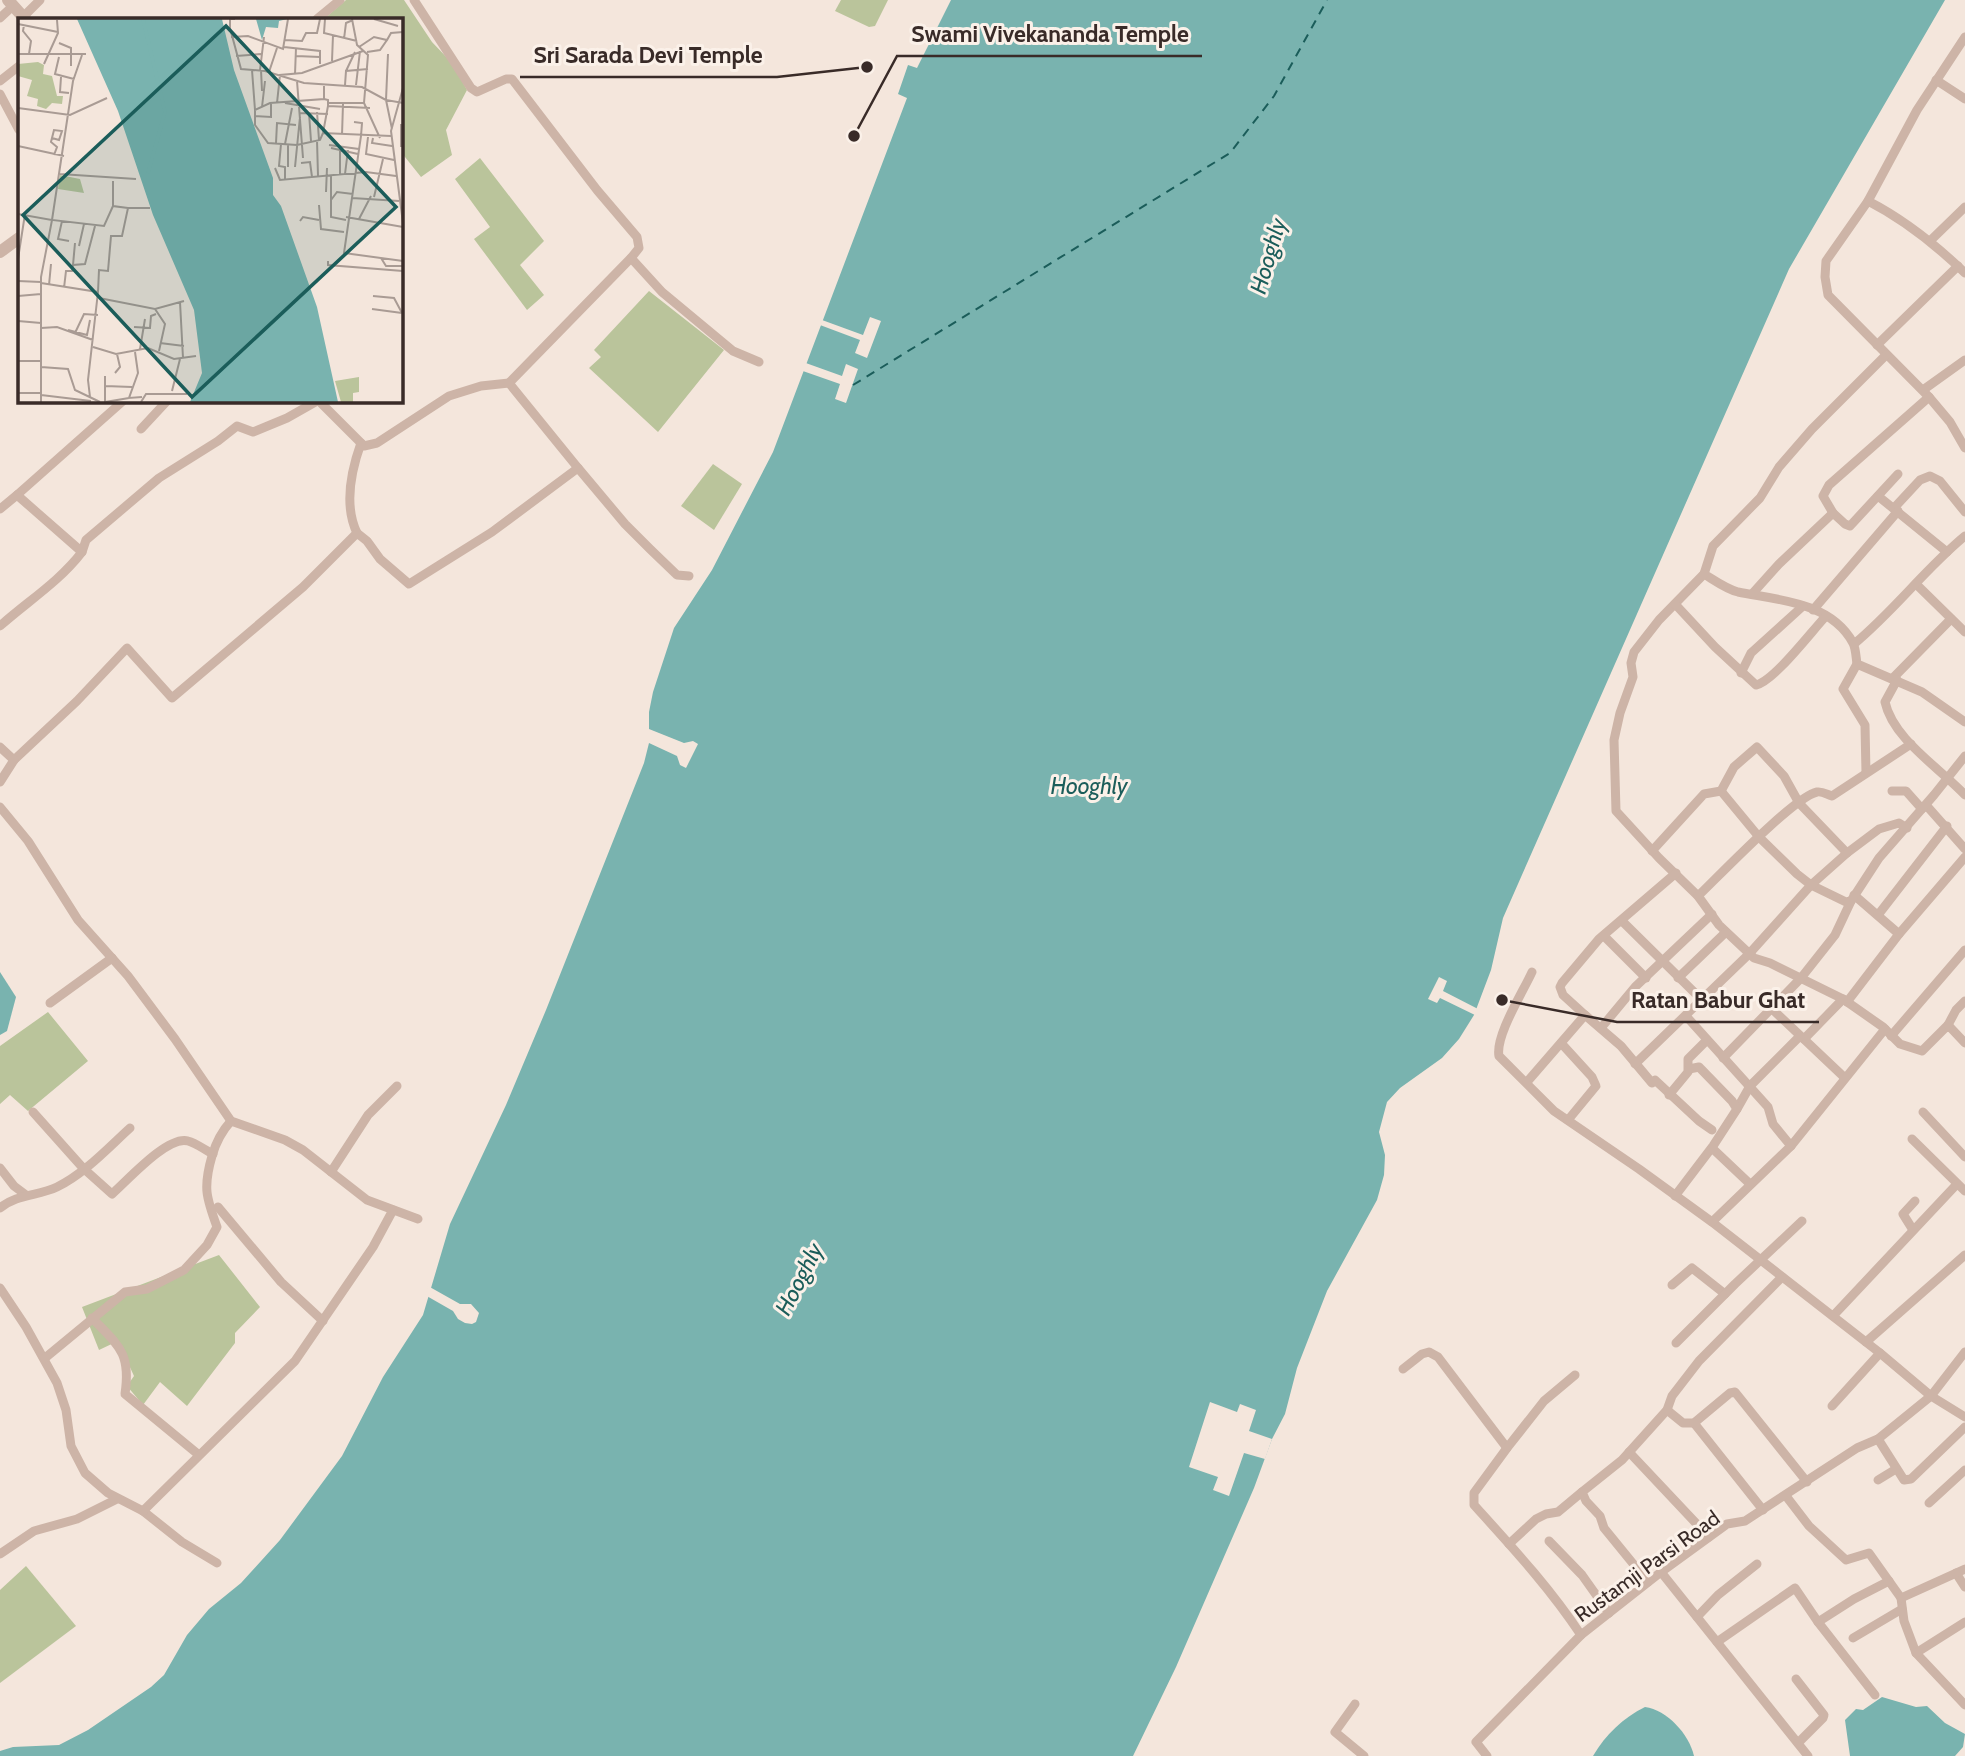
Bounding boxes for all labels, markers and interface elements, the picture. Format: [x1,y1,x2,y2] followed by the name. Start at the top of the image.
[897,12,1202,56] callout: Swami Vivekananda Temple
[18,18,402,402] inset map
[911,20,1189,48] text: Swami Vivekananda Temple
[520,33,777,77] callout: Sri Sarada Devi Temple
[533,41,763,69] text: Sri Sarada Devi Temple
[1244,214,1292,297] water label: Hooghly
[1050,772,1129,800] water label: Hooghly
[1617,978,1819,1022] callout: Ratan Babur Ghat
[1631,986,1805,1014] text: Ratan Babur Ghat
[769,1237,830,1320] water label: Hooghly
[1570,1505,1725,1628] street label: Rustamji Parsi Road

